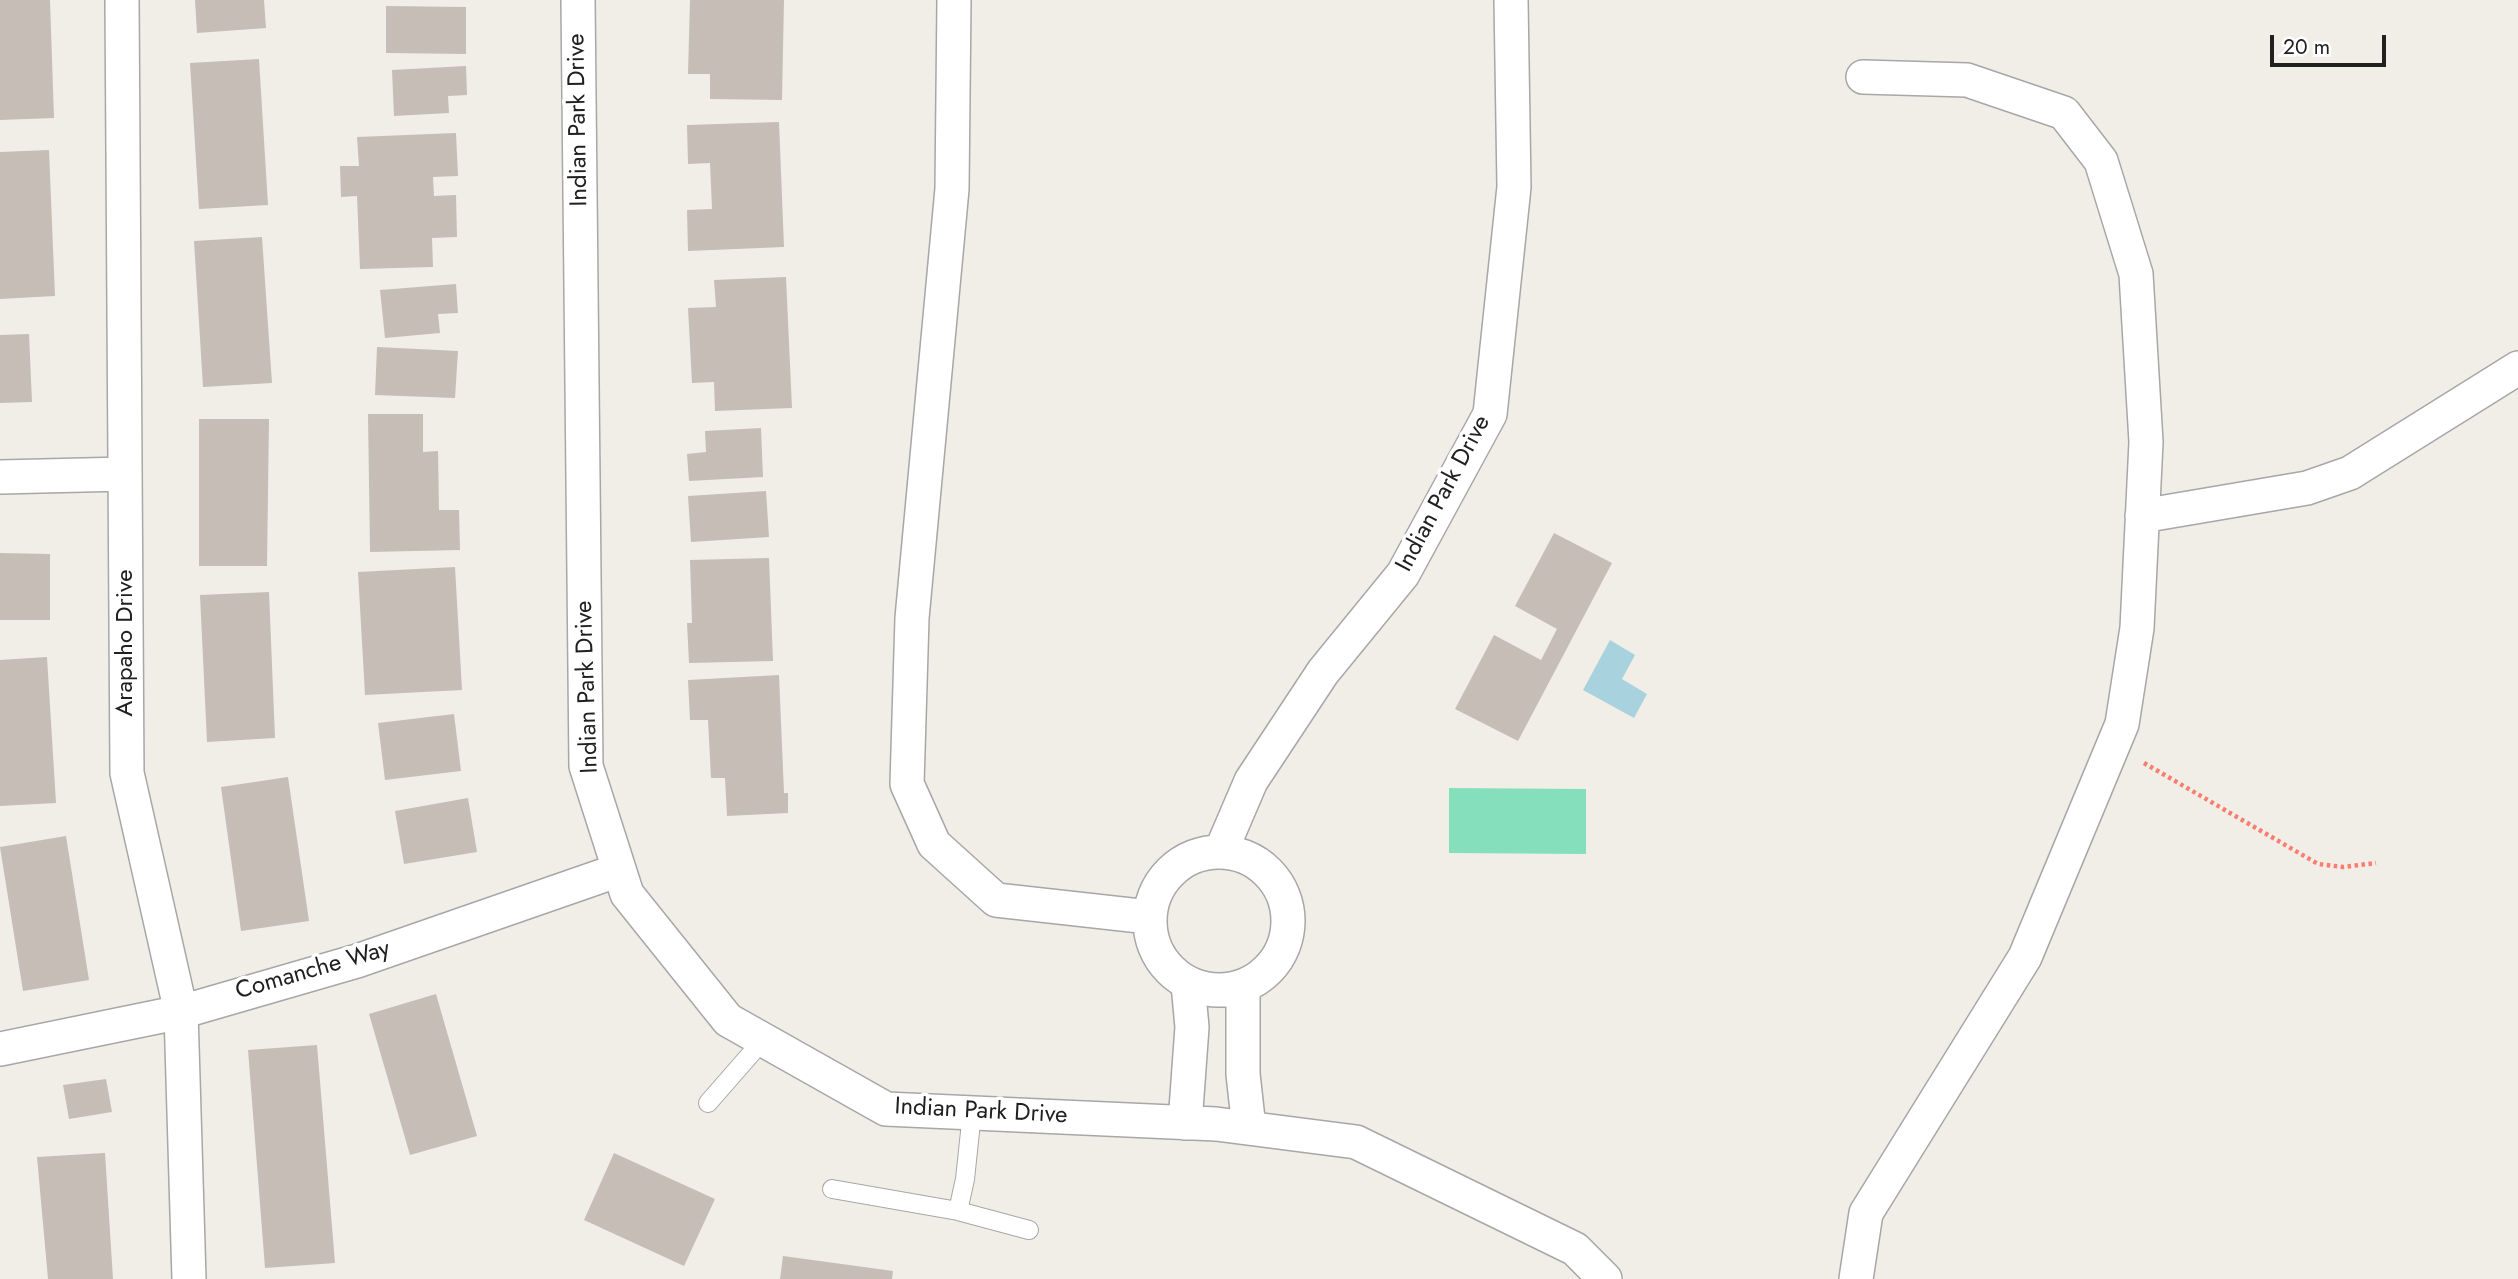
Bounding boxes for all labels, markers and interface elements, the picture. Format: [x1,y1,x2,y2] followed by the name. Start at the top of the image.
[2273,21,2388,65] scale bar
[2283,32,2330,62] text: 20 m
[563,33,595,207] street label: Indian Park Drive
[1391,411,1497,577] street label: Indian Park Drive
[112,569,140,717] street label: Arapaho Drive
[571,600,605,774] street label: Indian Park Drive
[232,935,394,1007] street label: Comanche Way
[894,1093,1068,1131] street label: Indian Park Drive

